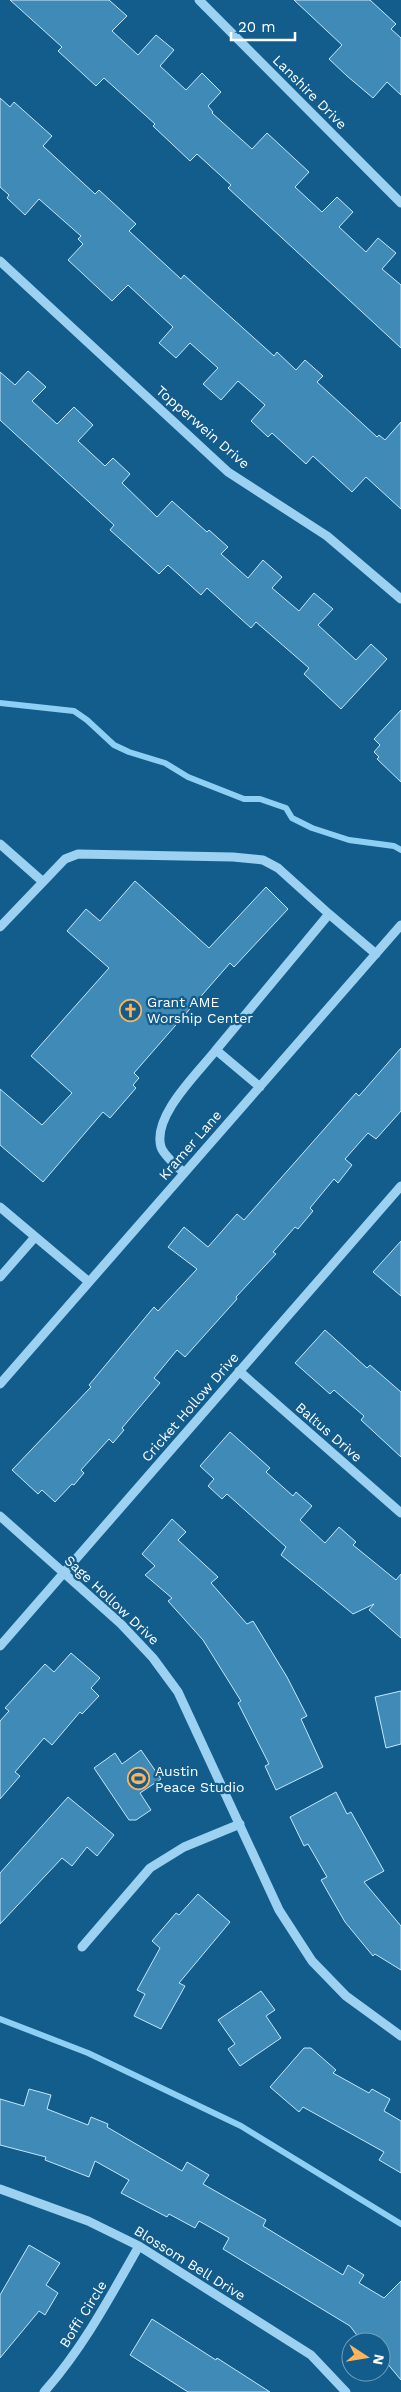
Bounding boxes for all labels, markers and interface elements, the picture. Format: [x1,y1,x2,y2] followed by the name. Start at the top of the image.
[231,10,295,42] scale bar
[238,18,276,36] text: 20 m
[270,52,350,132] street label: Lanshire Drive
[153,382,253,472] street label: Topperwein Drive
[147,994,253,1026] place label: Grant AME Worship Center
[119,998,143,1022] church icon: Grant AME Worship Center
[155,1107,225,1183] street label: Kramer Lane
[138,1349,242,1465] street label: Cricket Hollow Drive
[293,1399,365,1465] street label: Baltus Drive
[61,1552,163,1648] street label: Sage Hollow Drive
[155,1763,245,1795] place label: Austin Peace Studio
[127,1767,151,1791] sports icon: Austin Peace Studio
[131,2222,249,2304] street label: Blossom Bell Drive
[56,2278,110,2350] street label: Boffi Circle
[341,2332,391,2382] north arrow
[370,2353,388,2366] text: N

